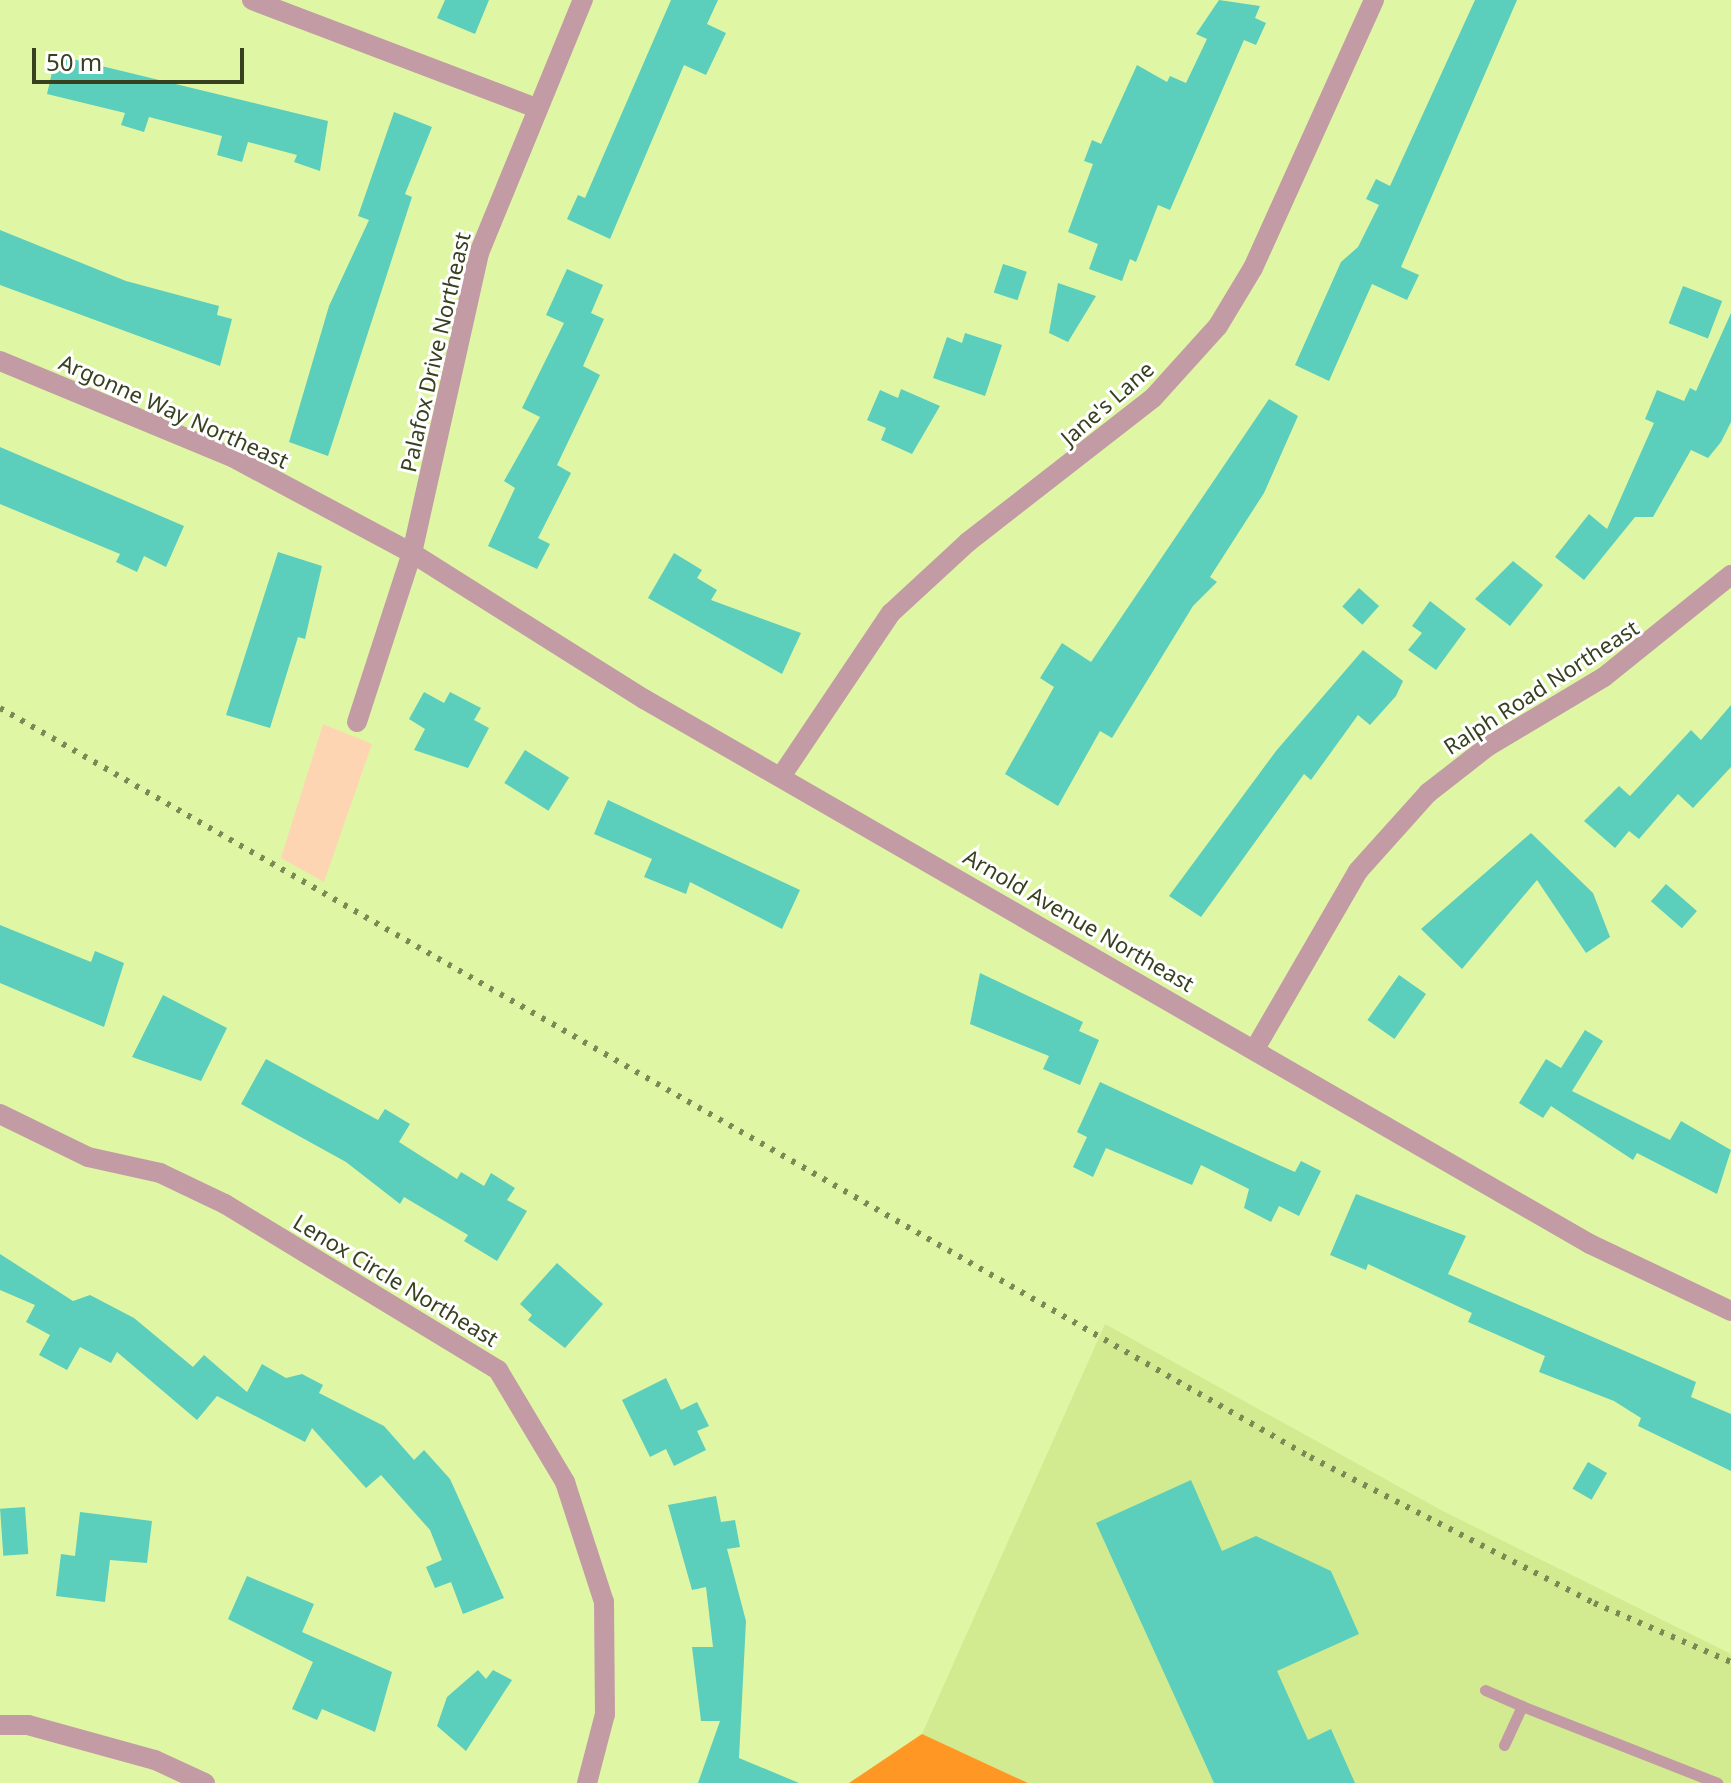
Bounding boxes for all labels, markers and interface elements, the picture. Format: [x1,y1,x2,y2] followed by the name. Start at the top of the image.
[36,32,248,82] scale bar
[46,45,102,78] text: 50 m
[395,229,475,475] street label: Palafox Drive Northeast
[55,348,293,474] street label: Argonne Way Northeast
[1055,355,1159,451] street label: Jane's Lane
[1439,614,1643,760] street label: Ralph Road Northeast
[959,843,1199,997] street label: Arnold Avenue Northeast
[289,1208,503,1352] street label: Lenox Circle Northeast

